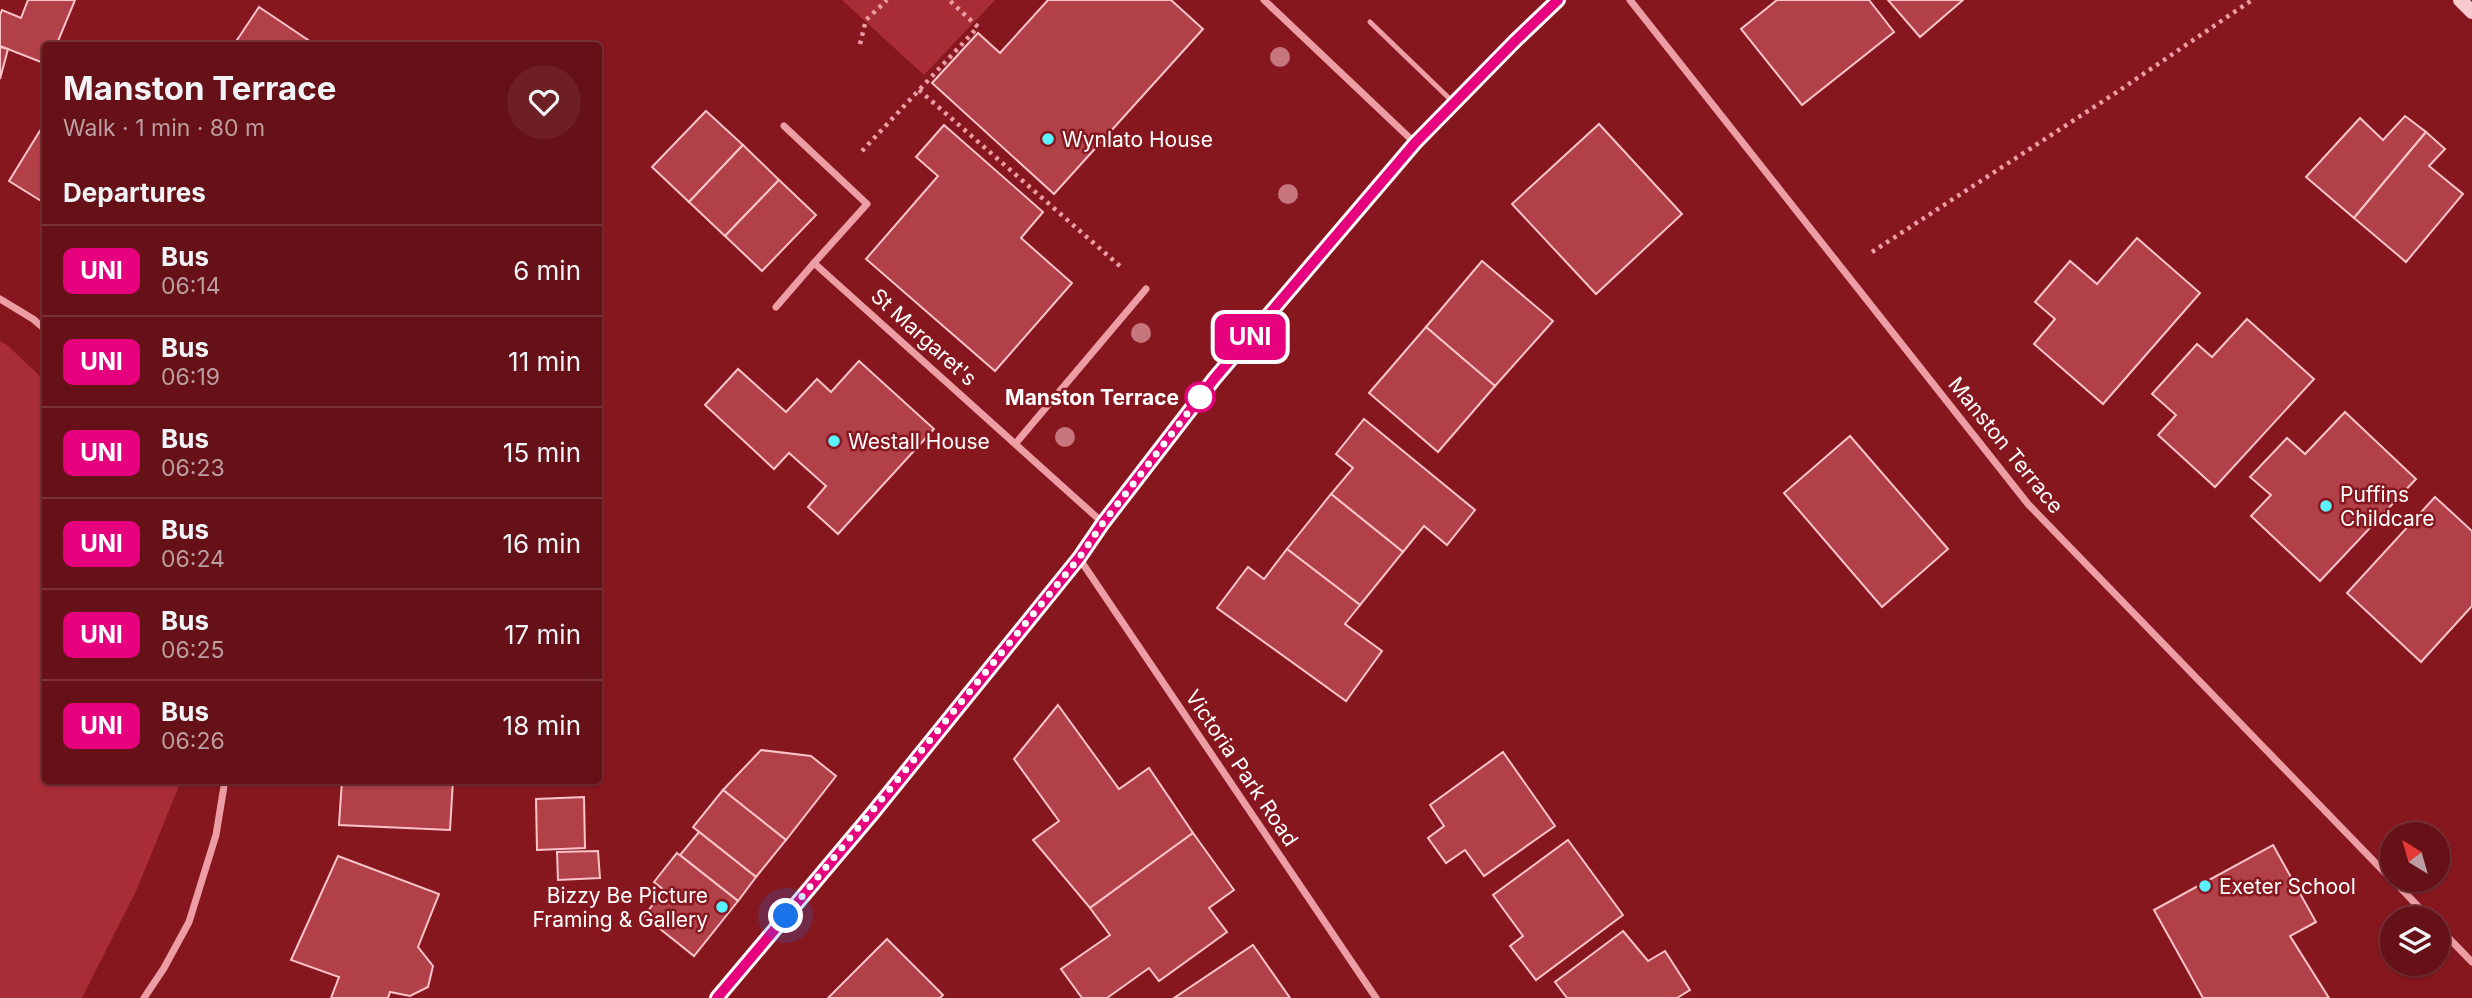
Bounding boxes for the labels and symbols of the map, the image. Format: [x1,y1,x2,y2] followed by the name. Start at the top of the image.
[1062,127,1213,152] place label: Wynlato House
[1040,131,1056,147] marker: Wynlato House
[866,283,982,391] street label: St Margaret's
[1210,314,1290,360] line badge: UNI
[1943,372,2069,518] street label: Manston Terrace
[1185,382,1215,412] marker: Manston Terrace
[1005,385,1179,410] place label: Manston Terrace
[848,429,990,454] place label: Westall House
[826,433,842,449] marker: Westall House
[2340,482,2435,531] place label: Puffins Childcare
[2318,498,2334,514] marker: Puffins Childcare
[1180,685,1304,851] street label: Victoria Park Road
[2380,822,2450,892] north arrow
[2219,874,2356,899] place label: Exeter School
[2197,878,2213,894] marker: Exeter School
[533,883,708,932] place label: Bizzy Be Picture Framing & Gallery
[768,898,803,933] your location
[714,899,730,915] marker: Bizzy Be Picture Framing & Gallery

